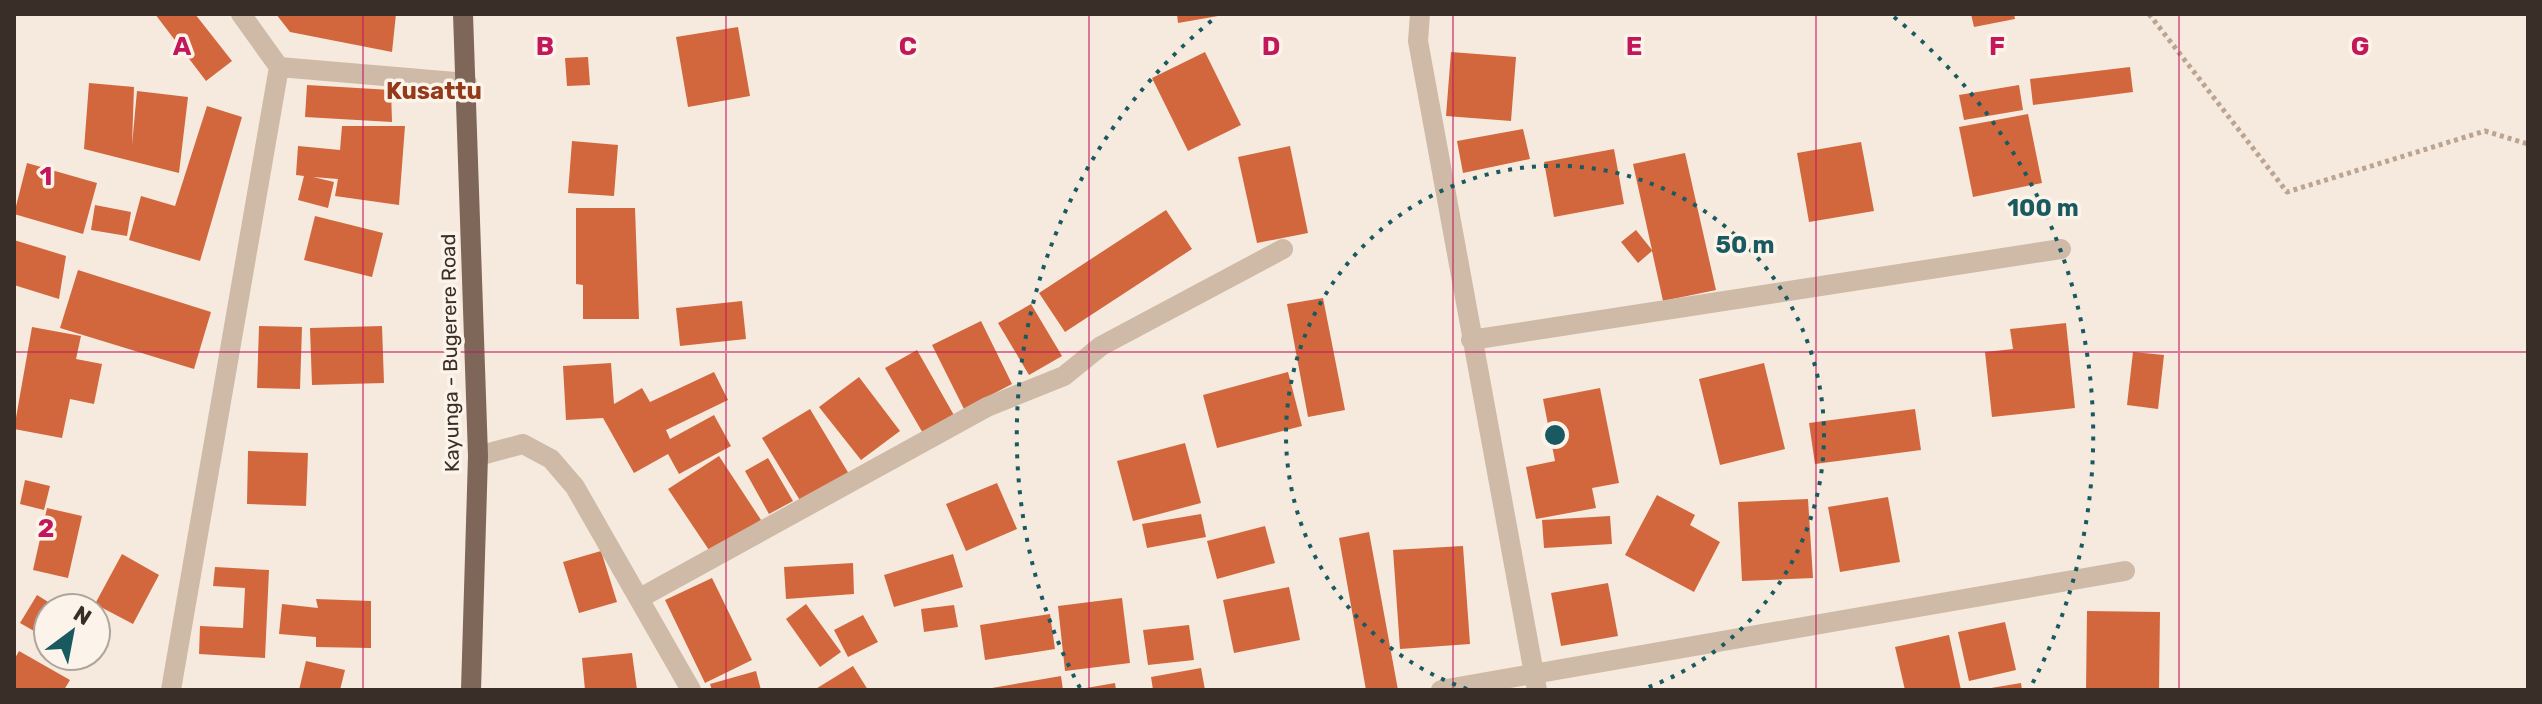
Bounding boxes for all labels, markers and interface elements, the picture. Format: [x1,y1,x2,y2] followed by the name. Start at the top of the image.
[173,31,192,62] text: A
[536,31,554,62] text: B
[899,31,917,62] text: C
[1262,31,1280,62] text: D
[1626,31,1642,62] text: E
[1989,31,2005,62] text: F
[2351,31,2369,62] text: G
[386,77,482,105] district label: Kusattu
[40,161,52,192] text: 1
[2007,194,2079,222] text: 100 m
[1716,231,1774,259] text: 50 m
[436,234,464,472] street label: Kayunga - Bugerere Road
[1541,421,1569,449] centre of rings
[38,513,54,544] text: 2
[32,592,112,672] north arrow
[68,600,96,631] text: N

